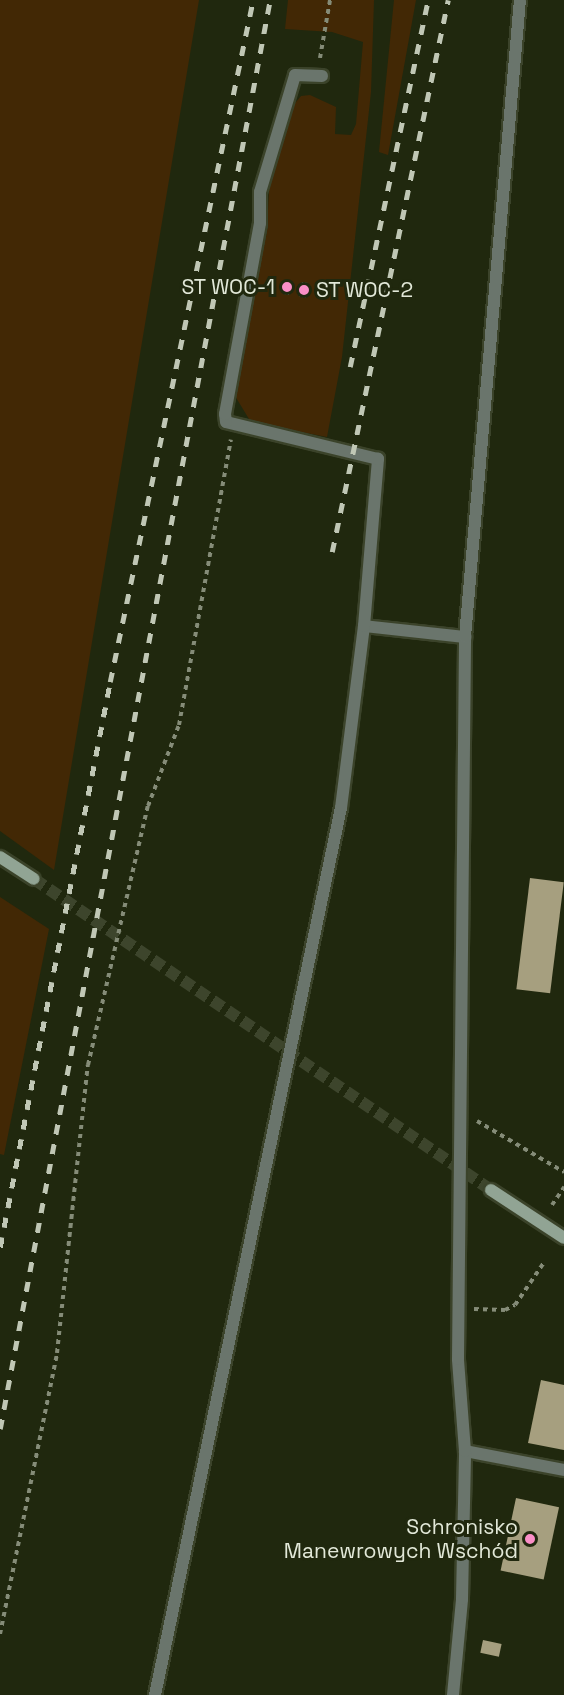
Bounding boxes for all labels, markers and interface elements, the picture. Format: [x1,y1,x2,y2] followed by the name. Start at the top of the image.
[181,274,275,300] place label: ST WOC-1
[316,277,414,303] place label: ST WOC-2
[280,280,294,294] marker: ST WOC-1
[297,283,311,297] marker: ST WOC-2
[284,1514,518,1564] place label: Schronisko Manewrowych Wschód
[523,1532,537,1546] marker: Schronisko Manewrowych Wschód

